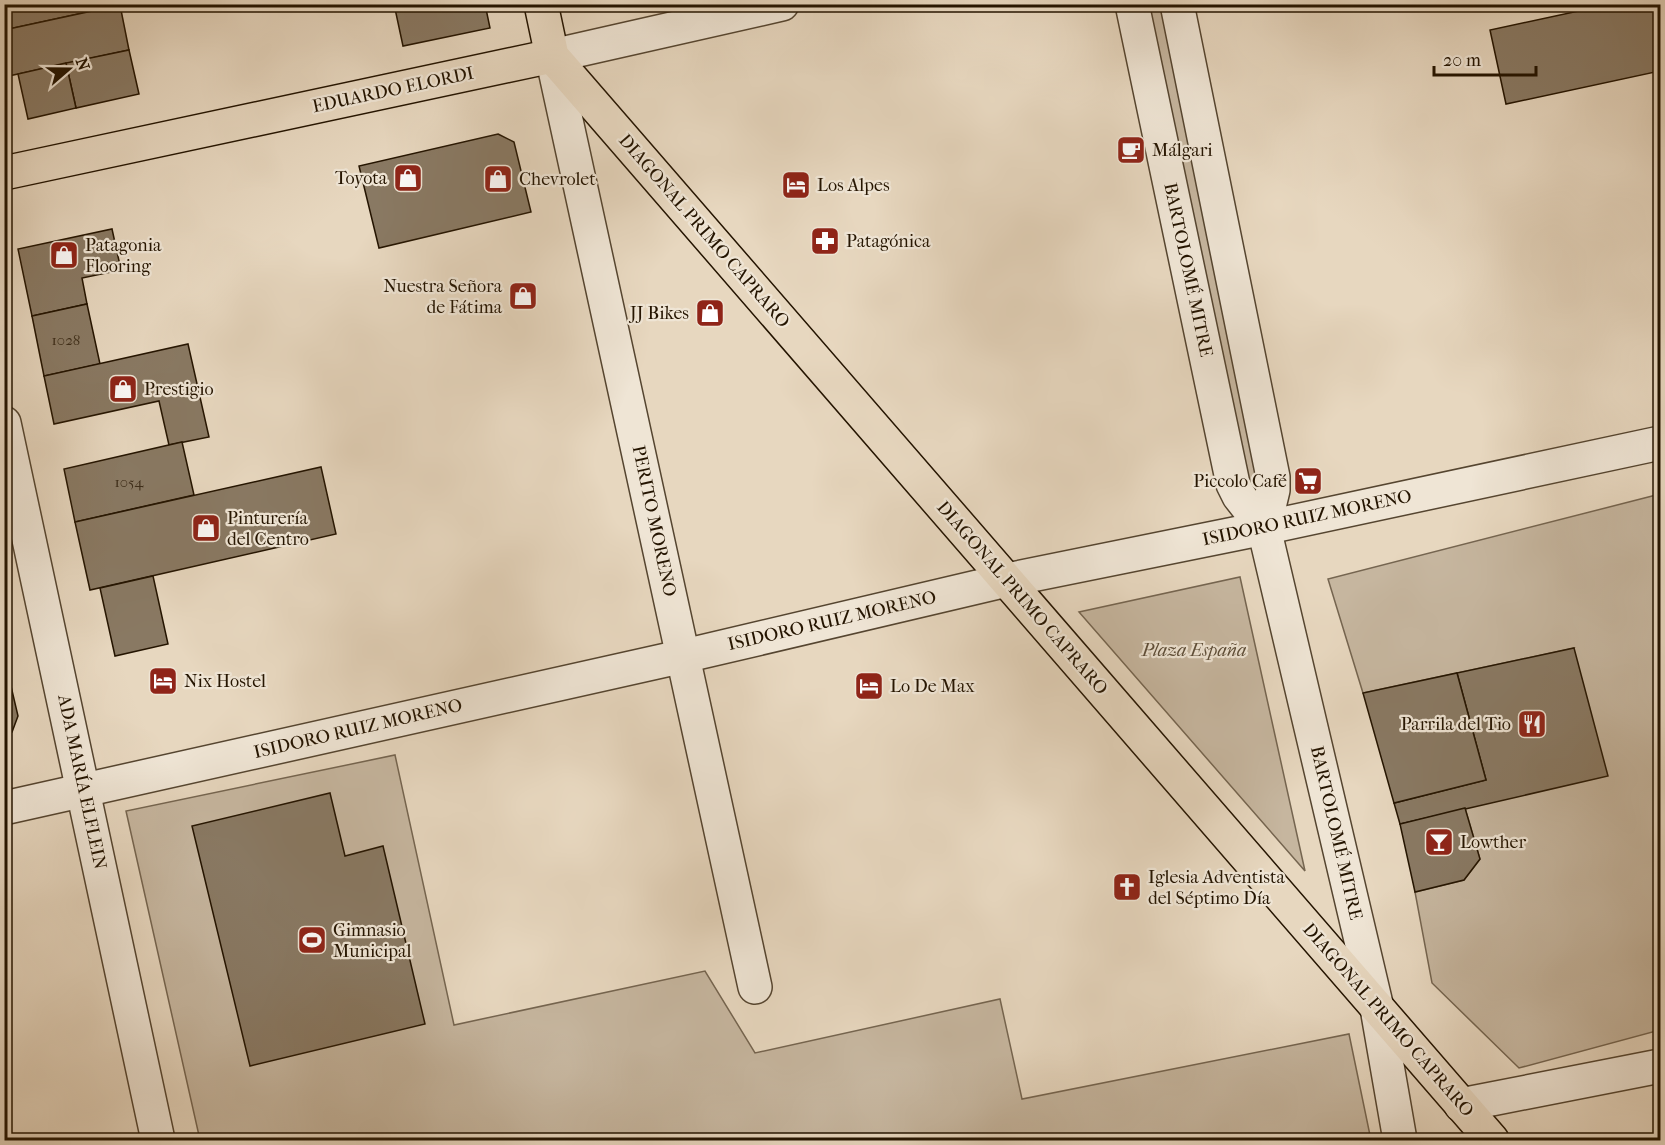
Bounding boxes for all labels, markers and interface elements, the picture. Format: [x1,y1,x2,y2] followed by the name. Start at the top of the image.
[39,39,99,99] north arrow
[1434,39,1536,77] scale bar
[1443,50,1481,71] text: 20 m
[72,55,94,74] text: N
[310,63,476,117] street label: EDUARDO ELORDI
[614,130,794,332] street label: DIAGONAL PRIMO CAPRARO
[1115,134,1147,166] cafe icon: Málgari
[1152,140,1213,161] place label: Málgari
[392,162,424,194] shop icon: Toyota
[482,163,514,195] shop icon: Chevrolet
[335,168,388,189] place label: Toyota
[519,169,596,190] place label: Chevrolet
[780,169,812,201] hotel icon: Los Alpes
[817,175,890,196] place label: Los Alpes
[1159,181,1218,359] street label: BARTOLOMÉ MITRE
[809,225,841,257] pharmacy icon: Patagónica
[846,231,931,252] place label: Patagónica
[85,235,162,277] place label: Patagonia Flooring
[48,239,80,271] shop icon: Patagonia Flooring
[383,276,503,318] place label: Nuestra Señora de Fátima
[507,280,539,312] shop icon: Nuestra Señora de Fátima
[694,297,726,329] shop icon: JJ Bikes
[628,303,689,324] place label: JJ Bikes
[52,331,80,349] house number: 1028
[107,373,139,405] shop icon: Prestigio
[144,379,214,400] place label: Prestigio
[628,443,680,599] street label: PERITO MORENO
[1292,465,1324,497] supermarket icon: Piccolo Café
[1193,471,1287,492] place label: Piccolo Café
[115,473,145,491] house number: 1054
[1200,486,1414,550] street label: ISIDORO RUIZ MORENO
[932,497,1112,699] street label: DIAGONAL PRIMO CAPRARO
[227,508,309,550] place label: Pinturería del Centro
[190,512,222,544] shop icon: Pinturería del Centro
[726,587,938,655] street label: ISIDORO RUIZ MORENO
[1141,640,1246,661] park label: Plaza España
[147,665,179,697] hotel icon: Nix Hostel
[853,670,885,702] hotel icon: Lo De Max
[184,671,266,692] place label: Nix Hostel
[890,676,975,697] place label: Lo De Max
[53,691,112,872] street label: ADA MARÍA ELFLEIN
[252,695,464,763] street label: ISIDORO RUIZ MORENO
[1516,708,1548,740] restaurant icon: Parrila del Tio
[1401,714,1511,735] place label: Parrila del Tio
[1306,744,1367,922] street label: BARTOLOMÉ MITRE
[1423,826,1455,858] bar icon: Lowther
[1460,832,1526,853] place label: Lowther
[1148,867,1285,909] place label: Iglesia Adventista del Séptimo Día
[1111,871,1143,903] church icon: Iglesia Adventista del Séptimo Día
[1298,919,1478,1121] street label: DIAGONAL PRIMO CAPRARO
[333,920,411,962] place label: Gimnasio Municipal
[296,924,328,956] sports icon: Gimnasio Municipal

